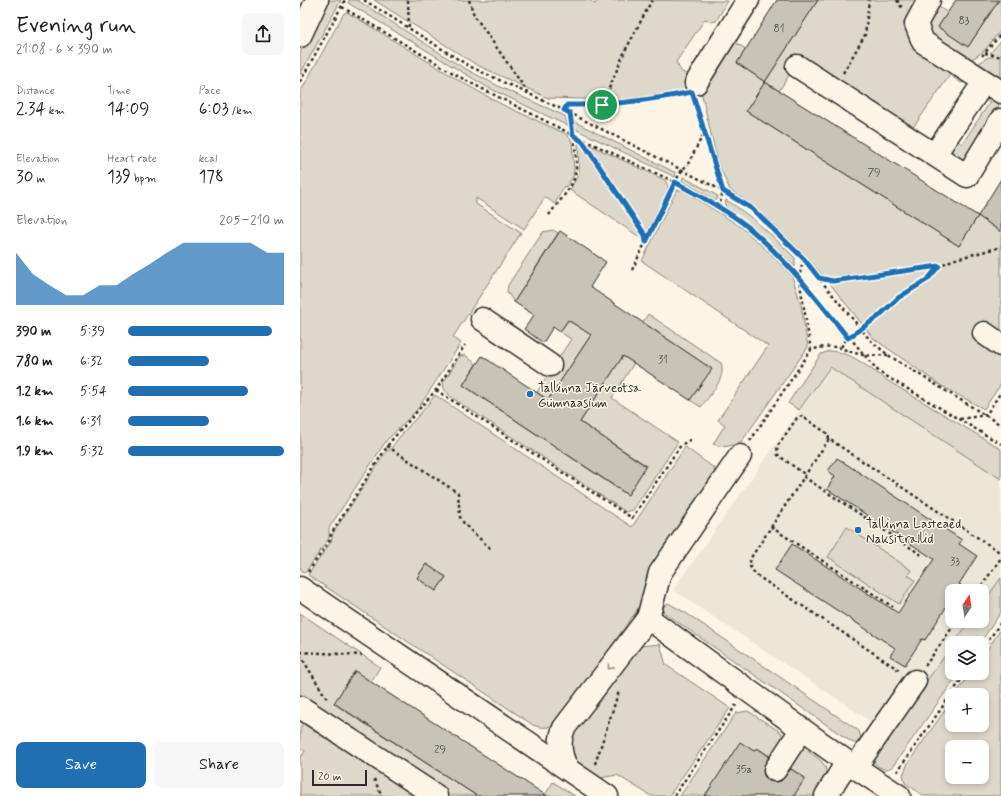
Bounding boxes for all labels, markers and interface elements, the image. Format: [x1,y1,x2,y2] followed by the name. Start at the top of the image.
[16,12,136,40] text: Evening run
[242,13,284,55] button: share
[959,14,970,28] house number: 83
[774,22,784,36] house number: 81
[16,41,113,58] text: 21:08 · 6 × 390 m
[16,84,55,98] text: Distance
[107,84,130,98] text: Time
[199,84,221,98] text: Pace
[585,88,619,122] pin
[591,94,613,116] icon: arrive
[16,98,46,120] text: 2.34
[107,98,149,120] text: 14:09
[199,98,229,120] text: 6:03
[46,104,65,118] text: km
[229,104,252,118] text: /km
[16,152,59,166] text: Elevation
[107,152,157,166] text: Heart rate
[199,152,217,166] text: kcal
[16,166,33,188] text: 30
[107,166,131,188] text: 139
[199,166,224,188] text: 178
[867,166,881,180] house number: 79
[33,172,45,186] text: m
[131,172,156,186] text: bpm
[16,212,67,229] text: Elevation
[219,212,284,229] text: 205–210 m
[16,323,51,340] text: 390 m
[80,323,105,340] text: 5:39
[16,353,53,370] text: 780 m
[80,353,103,370] text: 6:32
[658,353,668,367] house number: 31
[538,380,641,412] place label: Tallinna Järveotsa Gümnaasium
[16,383,53,400] text: 1.2 km
[80,383,107,400] text: 5:54
[525,389,535,399] marker: Tallinna Järveotsa Gümnaasium
[16,413,54,430] text: 1.6 km
[80,413,102,430] text: 6:31
[16,443,53,460] text: 1.9 km
[80,443,104,460] text: 5:32
[866,516,961,548] place label: Tallinna Lasteaed Naksitrallid
[853,525,863,535] marker: Tallinna Lasteaed Naksitrallid
[950,555,960,569] house number: 33
[945,584,989,628] north arrow
[945,584,989,784] map controls
[945,636,989,680] button: layers
[607,663,614,670] one-way arrow
[945,688,989,732] button: +
[945,740,989,784] button: −
[16,742,146,788] button: Save
[154,742,284,788] button: Share
[434,743,446,757] house number: 29
[736,763,753,777] house number: 35a
[312,768,367,787] scale bar
[318,770,341,784] text: 20 m

